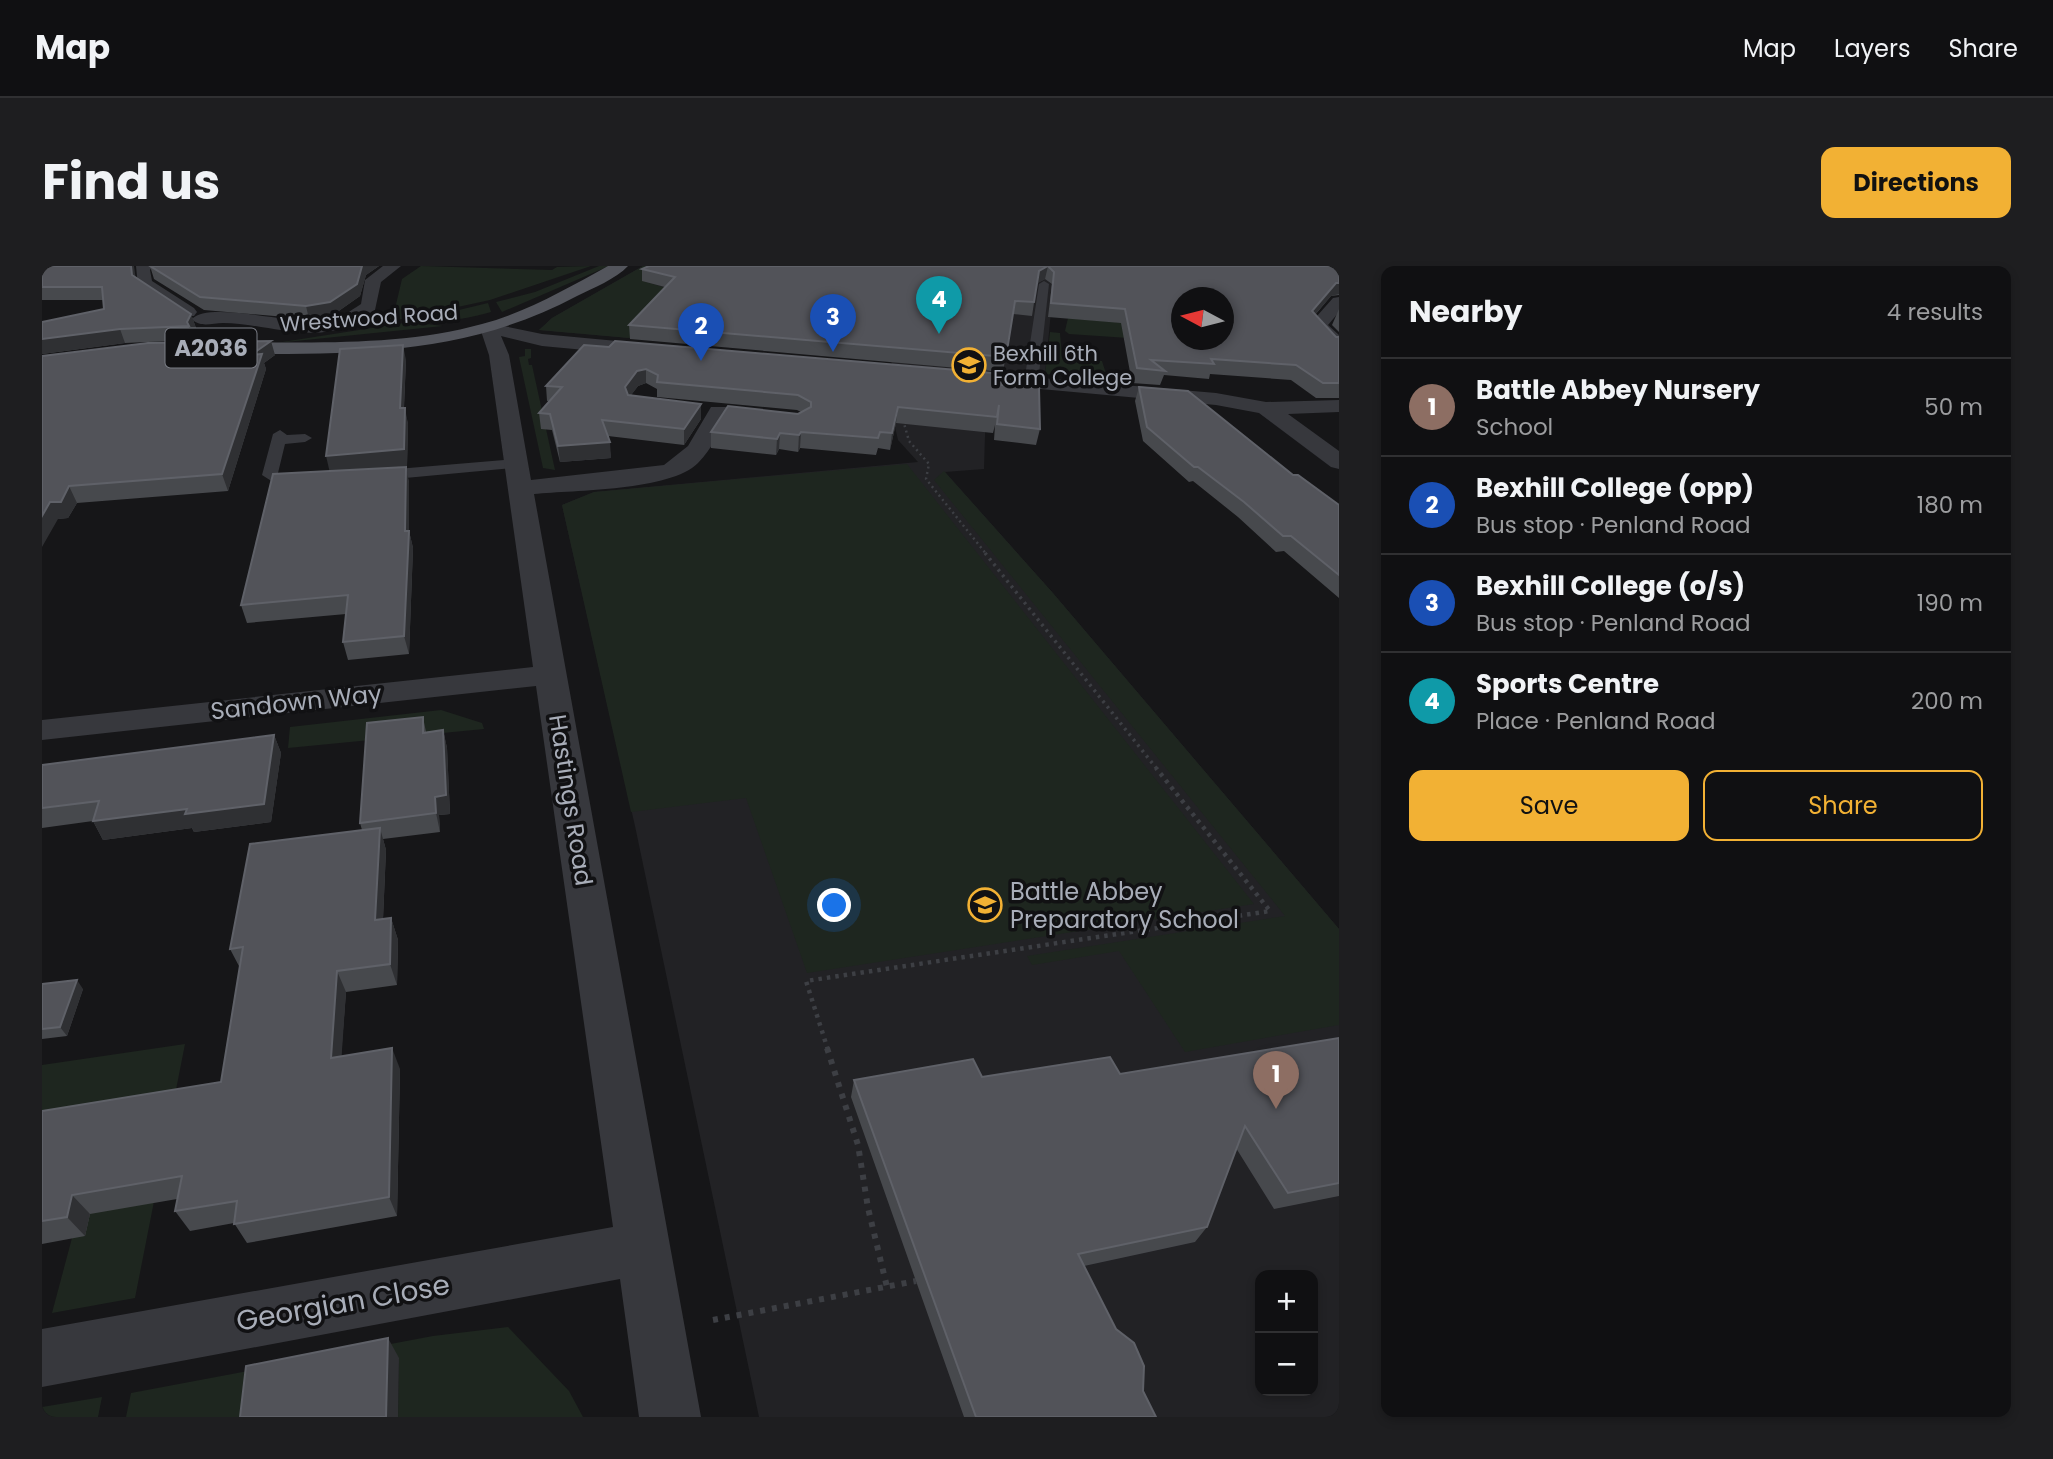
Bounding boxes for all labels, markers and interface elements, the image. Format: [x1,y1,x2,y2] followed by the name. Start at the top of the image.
[35,24,110,71] text: Map
[1743,32,1796,65] text: Map
[1834,32,1910,65] text: Layers
[1948,32,2018,65] text: Share
[1821,147,2011,218] button: Directions
[42,148,220,216] text: Find us
[916,276,962,334] pin: 4
[1171,287,1234,350] north arrow
[1409,290,1523,333] text: Nearby
[810,294,856,352] pin: 3
[1887,296,1983,328] text: 4 results
[279,297,459,339] street label: Wrestwood Road
[678,303,724,361] pin: 2
[166,328,256,368] road number: A2036
[993,339,1132,392] place label: Bexhill 6th Form College
[950,346,988,384] school or university icon: Bexhill 6th Form College
[1476,372,1760,408] text: Battle Abbey Nursery
[1428,391,1436,423] text: 1
[1924,391,1983,423] text: 50 m
[1476,411,1553,443] text: School
[1476,470,1754,506] text: Bexhill College (opp)
[1425,489,1439,521] text: 2
[1917,489,1983,521] text: 180 m
[1476,509,1750,541] text: Bus stop · Penland Road
[1476,568,1745,604] text: Bexhill College (o/s)
[1425,587,1439,619] text: 3
[1917,587,1983,619] text: 190 m
[1476,607,1750,639] text: Bus stop · Penland Road
[1476,666,1659,702] text: Sports Centre
[209,677,384,727] street label: Sandown Way
[1424,685,1440,717] text: 4
[1911,685,1983,717] text: 200 m
[1476,705,1716,737] text: Place · Penland Road
[541,712,601,888] street label: Hastings Road
[1409,770,1689,841] button: Save
[1703,770,1983,841] button: Share
[1010,875,1239,936] place label: Battle Abbey Preparatory School
[966,886,1004,924] school or university icon: Battle Abbey Preparatory School
[817,888,851,922] your location
[1253,1051,1299,1109] pin: 1
[233,1265,453,1341] street label: Georgian Close
[1255,1270,1318,1396] map controls
[1255,1270,1318,1333] button: +
[1255,1333,1318,1396] button: −

